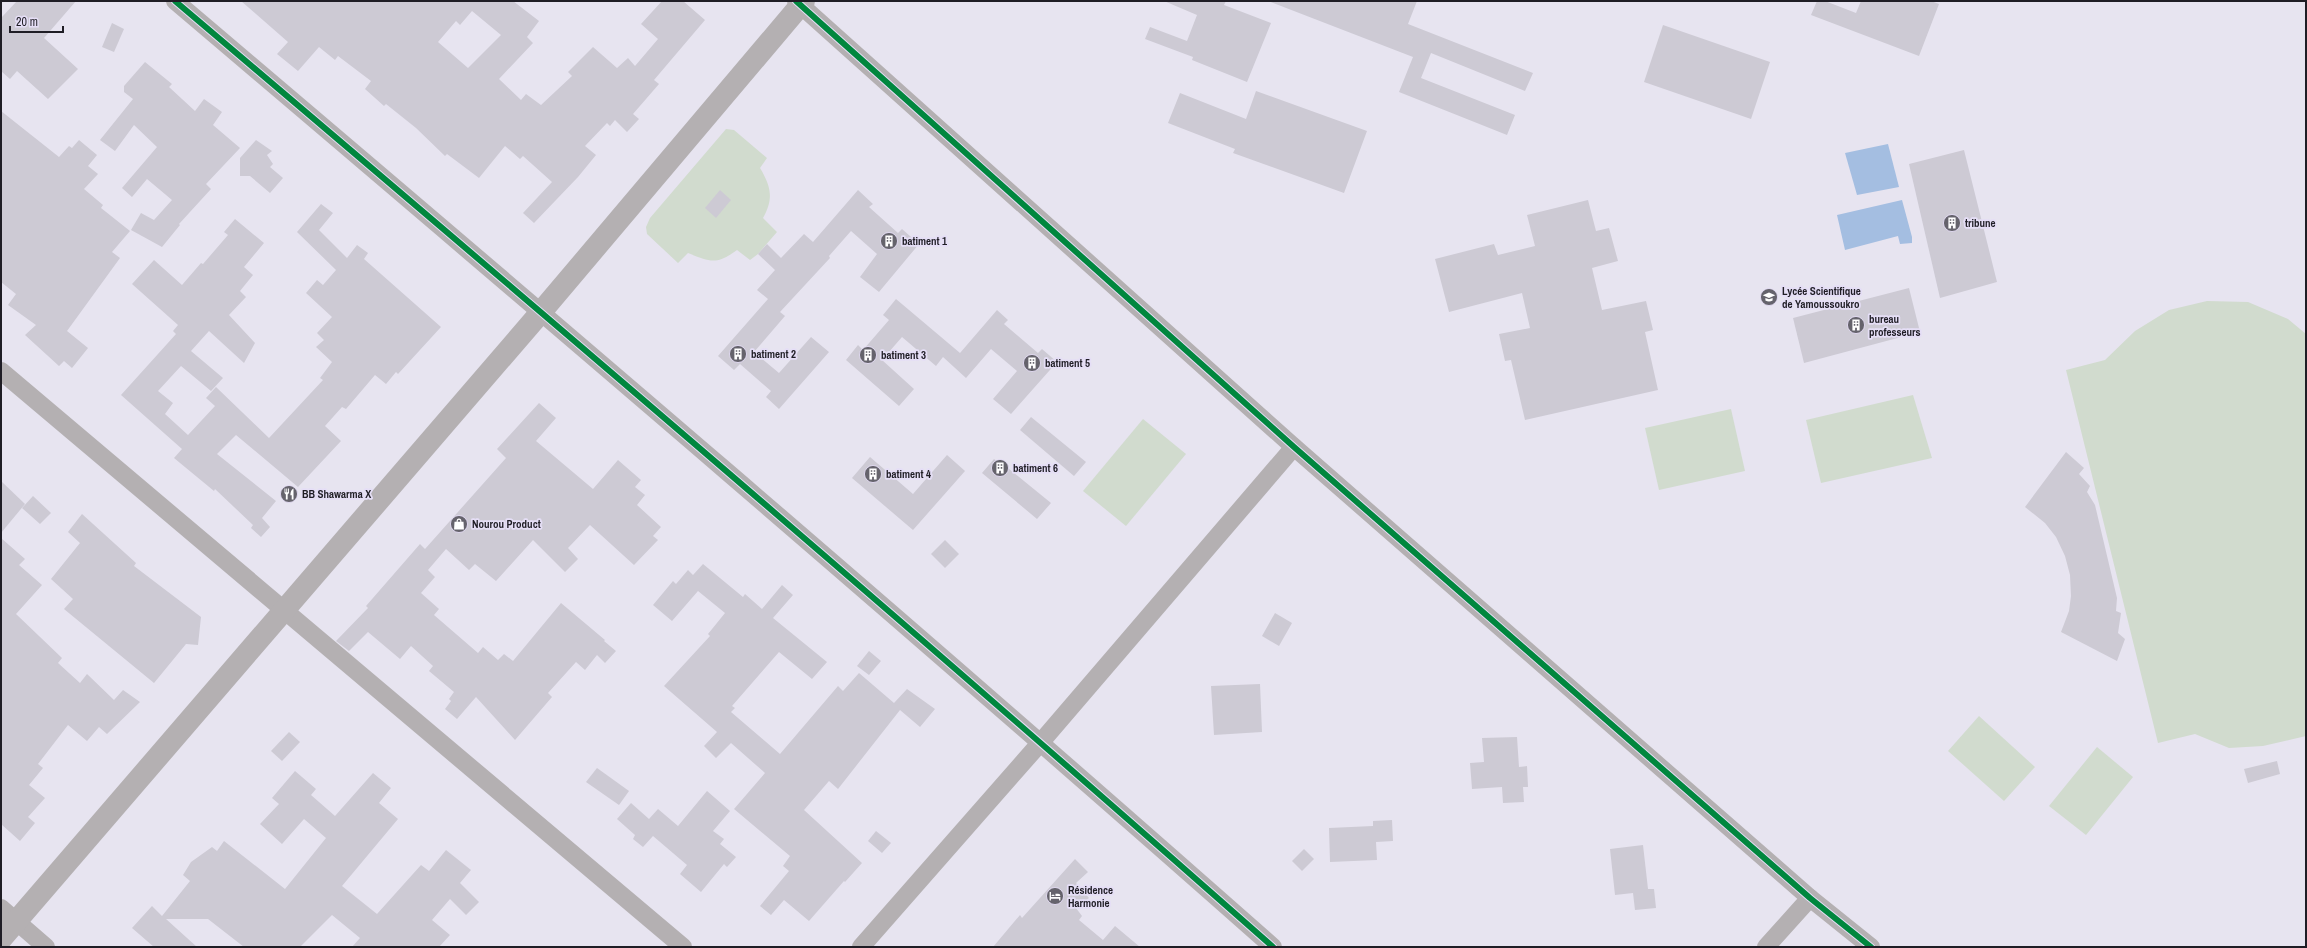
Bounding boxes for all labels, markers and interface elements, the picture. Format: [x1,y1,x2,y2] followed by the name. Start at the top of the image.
[10,8,63,34] scale bar
[16,14,38,30] text: 20 m
[1942,213,1962,233] building icon: tribune
[1965,216,1996,230] place label: tribune
[879,231,899,251] building icon: batiment 1
[902,234,947,248] place label: batiment 1
[1782,284,1861,311] place label: Lycée Scientifique de Yamoussoukro
[1759,287,1779,307] school or university icon: Lycée Scientifique de Yamoussoukro
[1869,312,1921,339] place label: bureau professeurs
[1846,315,1866,335] building icon: bureau professeurs
[728,344,748,364] building icon: batiment 2
[858,345,878,365] building icon: batiment 3
[751,347,796,361] place label: batiment 2
[881,348,926,362] place label: batiment 3
[1022,353,1042,373] building icon: batiment 5
[1045,356,1090,370] place label: batiment 5
[990,458,1010,478] building icon: batiment 6
[1013,461,1058,475] place label: batiment 6
[863,464,883,484] building icon: batiment 4
[886,467,931,481] place label: batiment 4
[279,484,299,504] restaurant icon: BB Shawarma X
[302,487,371,501] place label: BB Shawarma X
[449,514,469,534] shop icon: Nourou Product
[472,517,541,531] place label: Nourou Product
[1068,883,1113,910] place label: Résidence Harmonie
[1045,886,1065,906] hotel icon: Résidence Harmonie

